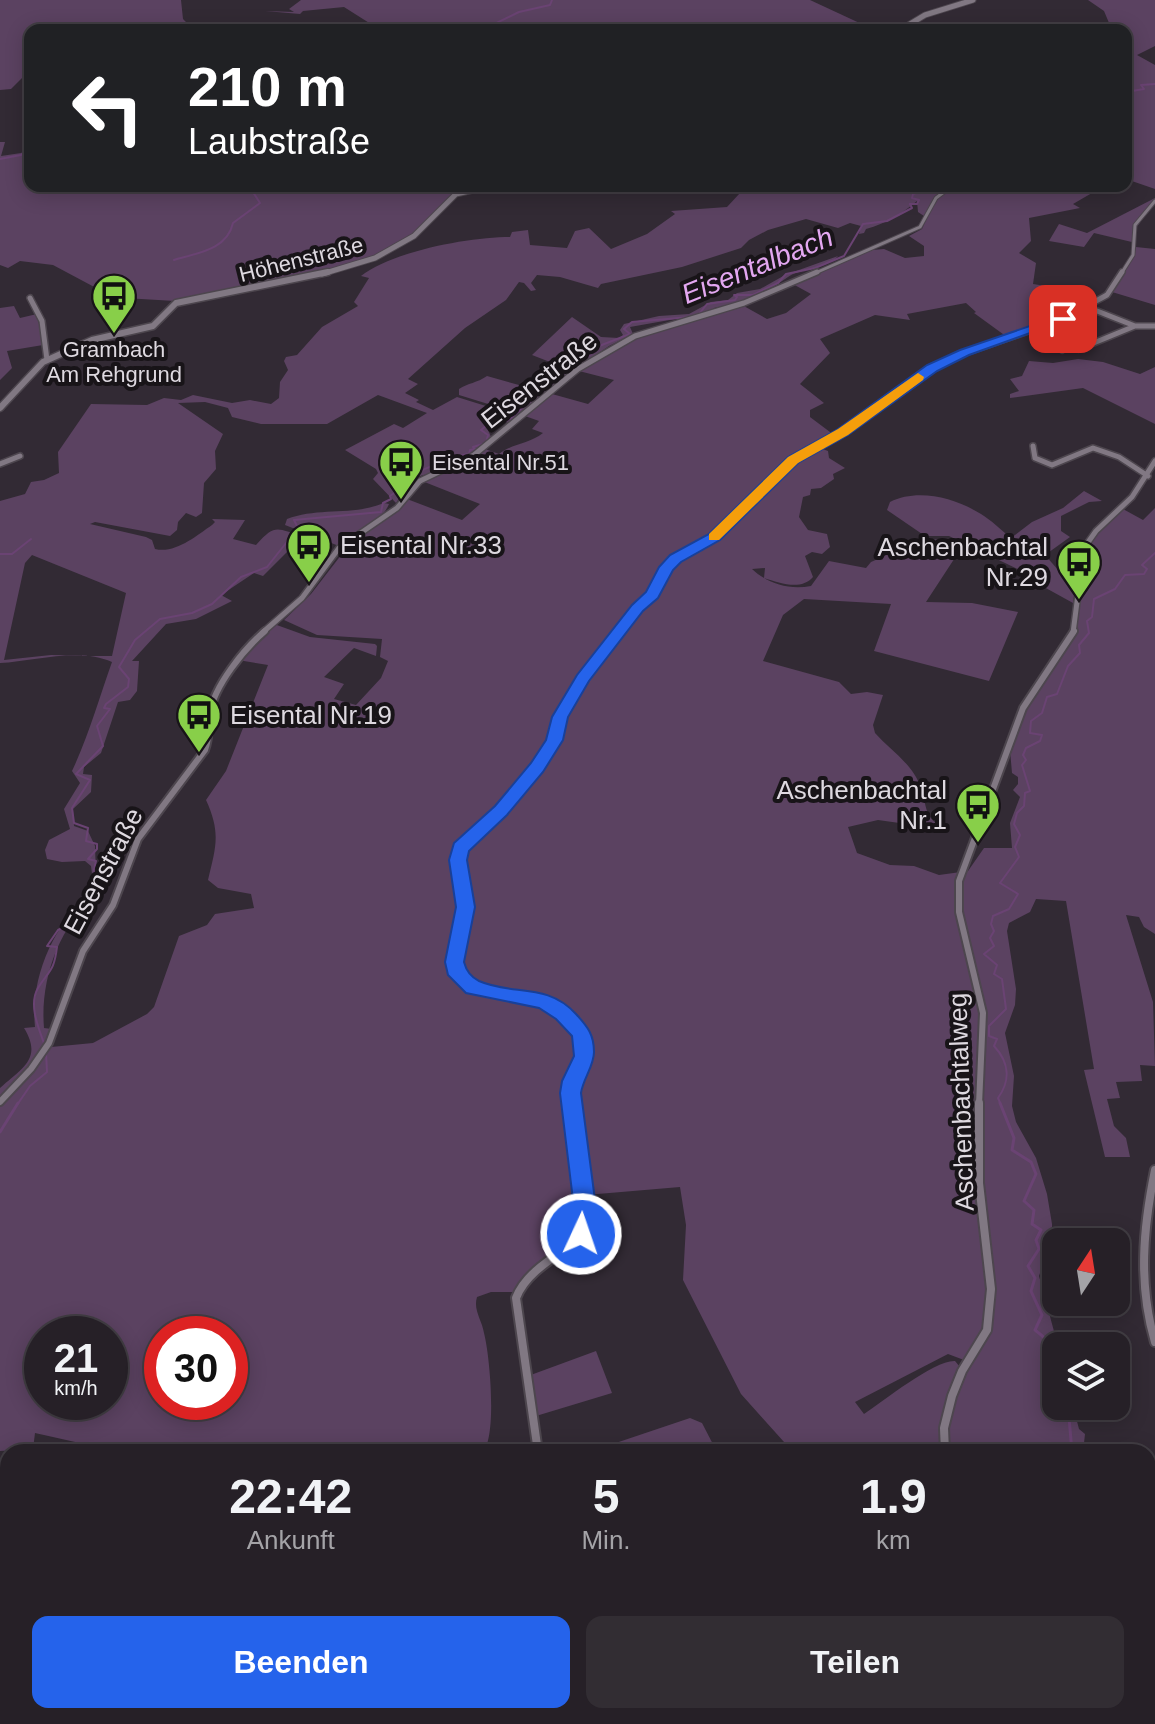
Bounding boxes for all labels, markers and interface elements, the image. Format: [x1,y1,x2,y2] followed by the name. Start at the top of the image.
[188,55,347,118] text: 210 m
[56,56,160,160] icon: left
[188,121,370,162] text: Laubstraße
[677,221,837,310] water label: Eisentalbach
[236,232,366,287] street label: Höhenstraße
[90,272,138,335] bus stop icon: Grambach Am Rehgrund
[1029,285,1097,353] pin
[1041,297,1085,341] icon: arrive
[475,325,603,435] street label: Eisenstraße
[46,337,182,387] place label: Grambach Am Rehgrund
[377,438,425,501] bus stop icon: Eisental Nr.51
[432,450,569,475] place label: Eisental Nr.51
[285,521,333,584] bus stop icon: Eisental Nr.33
[340,530,502,560] place label: Eisental Nr.33
[877,532,1048,592] place label: Aschenbachtal Nr.29
[1055,538,1103,601] bus stop icon: Aschenbachtal Nr.29
[175,691,223,754] bus stop icon: Eisental Nr.19
[230,700,392,730] place label: Eisental Nr.19
[776,775,947,835] place label: Aschenbachtal Nr.1
[954,781,1002,844] bus stop icon: Aschenbachtal Nr.1
[57,803,149,939] street label: Eisenstraße
[942,992,980,1212] street label: Aschenbachtalweg
[539,1192,623,1276] position arrow
[1042,1228,1130,1316] north arrow
[1042,1228,1130,1420] map controls
[144,1316,248,1420] speed limit sign: 30
[1042,1332,1130,1420] button: layers
[54,1336,98,1380] text: 21
[54,1377,98,1399] text: km/h
[229,1470,352,1523] text: 22:42
[593,1470,619,1523] text: 5
[860,1470,927,1523] text: 1.9
[247,1525,335,1555] text: Ankunft
[581,1525,631,1555] text: Min.
[876,1525,911,1555] text: km
[32,1616,570,1708] button: Beenden
[586,1616,1124,1708] button: Teilen

